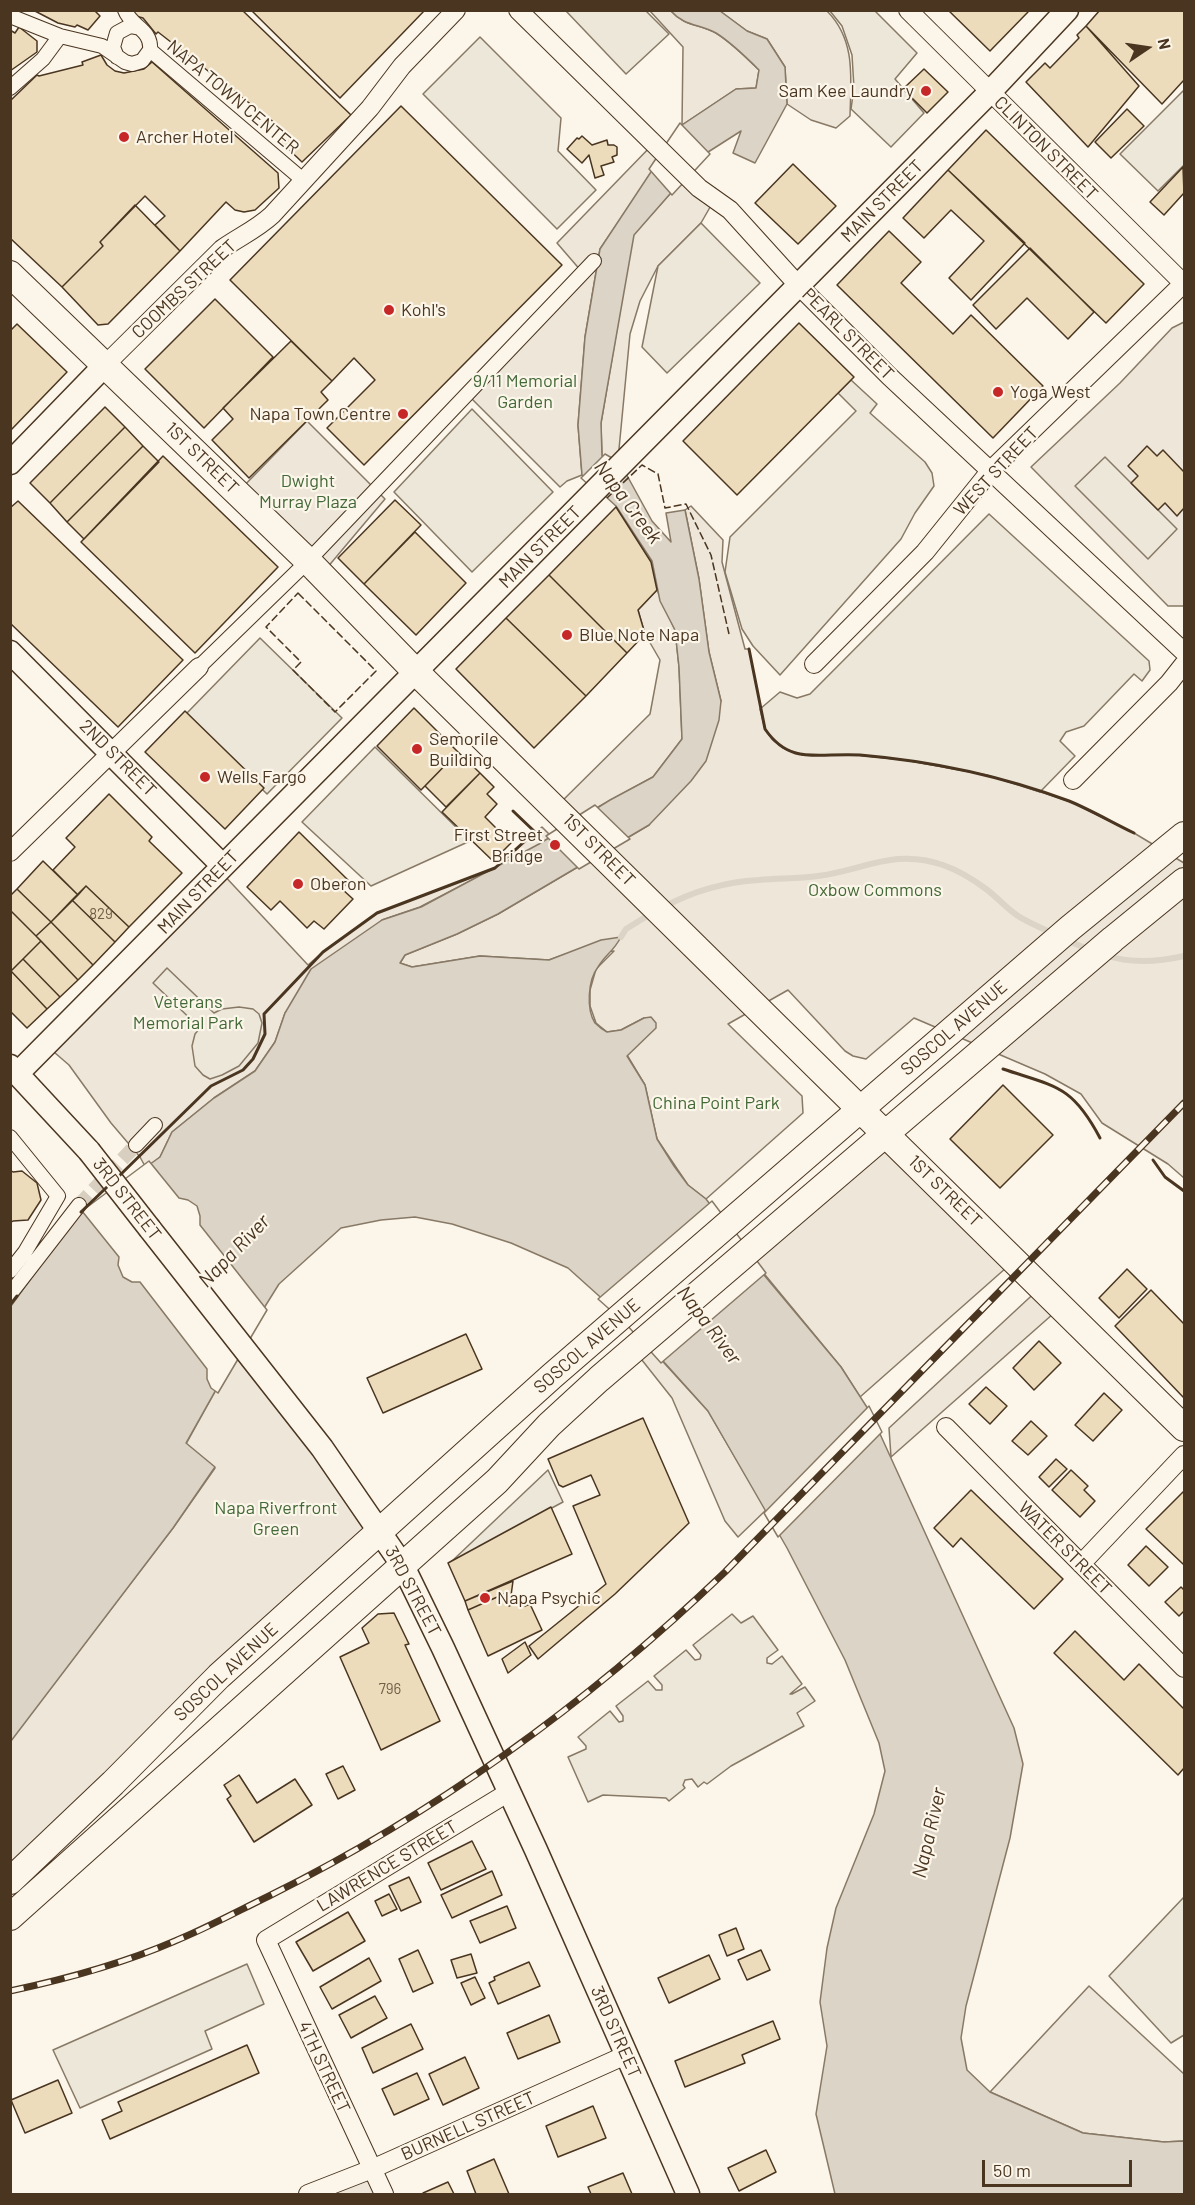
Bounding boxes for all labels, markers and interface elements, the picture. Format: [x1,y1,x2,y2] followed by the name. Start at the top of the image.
[1117,18,1177,78] north arrow
[163,35,303,159] street label: NAPA TOWN CENTER
[1155,37,1175,51] text: N
[778,80,914,102] place label: Sam Kee Laundry
[919,84,933,98] marker: Sam Kee Laundry
[990,92,1102,204] street label: CLINTON STREET
[136,126,234,148] place label: Archer Hotel
[117,130,131,144] marker: Archer Hotel
[836,155,928,247] street label: MAIN STREET
[127,235,241,343] street label: COOMBS STREET
[798,284,898,384] street label: PEARL STREET
[401,299,446,321] place label: Kohl's
[382,303,396,317] marker: Kohl's
[473,370,577,412] park label: 9/11 Memorial Garden
[1010,381,1091,403] place label: Yoga West
[991,385,1005,399] marker: Yoga West
[249,403,391,425] place label: Napa Town Centre
[396,407,410,421] marker: Napa Town Centre
[161,418,243,498] street label: 1ST STREET
[949,422,1043,520] street label: WEST STREET
[589,456,667,548] water label: Napa Creek
[259,470,357,512] park label: Dwight Murray Plaza
[494,501,586,593] street label: MAIN STREET
[579,624,699,646] place label: Blue Note Napa
[560,628,574,642] marker: Blue Note Napa
[75,715,161,801] street label: 2ND STREET
[429,728,499,771] place label: Semorile Building
[410,742,424,756] marker: Semorile Building
[217,766,307,788] place label: Wells Fargo
[198,770,212,784] marker: Wells Fargo
[558,809,640,891] street label: 1ST STREET
[454,824,543,866] place label: First Street Bridge
[548,838,562,852] marker: First Street Bridge
[153,846,243,938] street label: MAIN STREET
[310,873,366,895] place label: Oberon
[291,877,305,891] marker: Oberon
[808,879,942,901] park label: Oxbow Commons
[89,905,113,923] house number: 829
[896,976,1012,1080] street label: SOSCOL AVENUE
[133,991,243,1034] park label: Veterans Memorial Park
[652,1092,780,1114] park label: China Point Park
[904,1151,986,1231] street label: 1ST STREET
[88,1154,166,1244] street label: 3RD STREET
[193,1210,275,1292] water label: Napa River
[672,1281,746,1369] water label: Napa River
[529,1294,645,1398] street label: SOSCOL AVENUE
[214,1497,338,1540] park label: Napa Riverfront Green
[1014,1497,1116,1599] street label: WATER STREET
[380,1542,446,1640] street label: 3RD STREET
[497,1587,601,1609] place label: Napa Psychic
[478,1591,492,1605] marker: Napa Psychic
[170,1618,282,1726] street label: SOSCOL AVENUE
[379,1680,401,1698] house number: 796
[907,1785,951,1881] water label: Napa River
[313,1816,461,1916] street label: LAWRENCE STREET
[586,1983,646,2081] street label: 3RD STREET
[293,2018,355,2116] street label: 4TH STREET
[398,2087,538,2165] street label: BURNELL STREET
[985,2148,1135,2186] scale bar
[993,2159,1031,2181] text: 50 m

